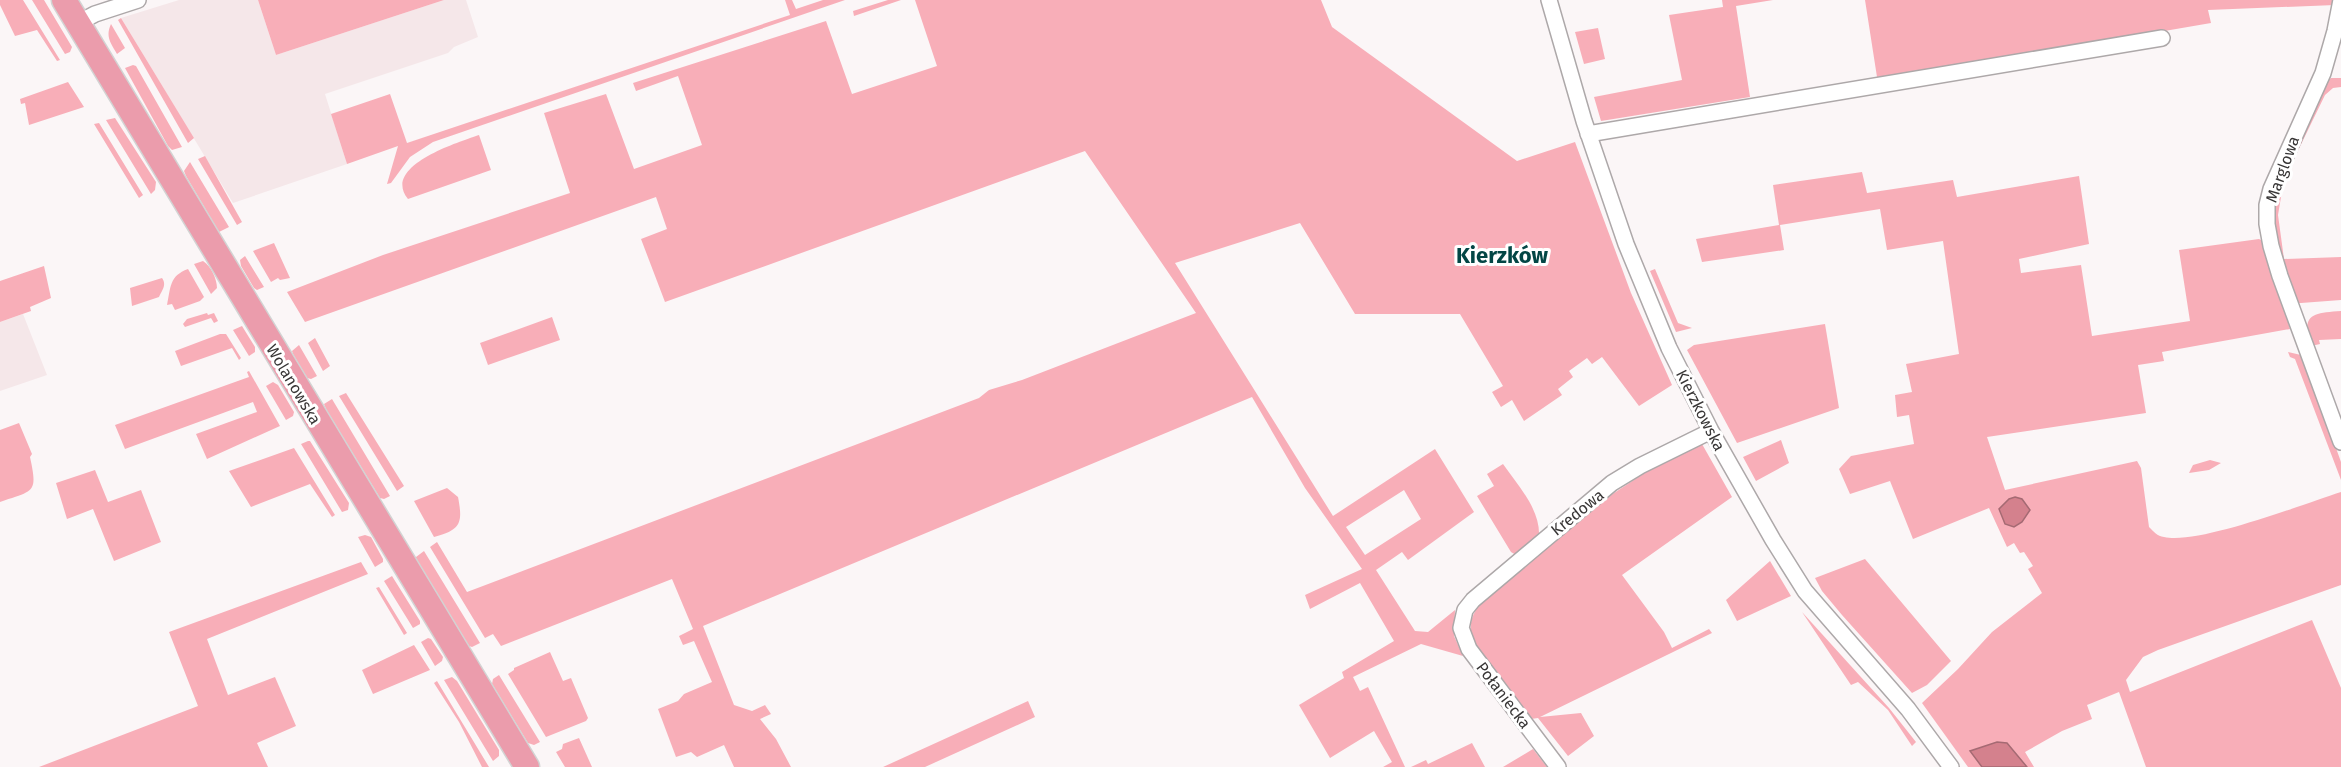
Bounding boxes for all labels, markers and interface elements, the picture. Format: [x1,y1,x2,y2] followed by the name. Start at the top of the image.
[2262,133,2303,205] street label: Marglowa
[1456,242,1549,269] district label: Kierzków
[262,341,325,428] street label: Wolanowska
[1672,366,1729,454] street label: Kierzkowska
[1547,485,1608,540] street label: Kredowa
[1472,658,1535,732] street label: Połaniecka

